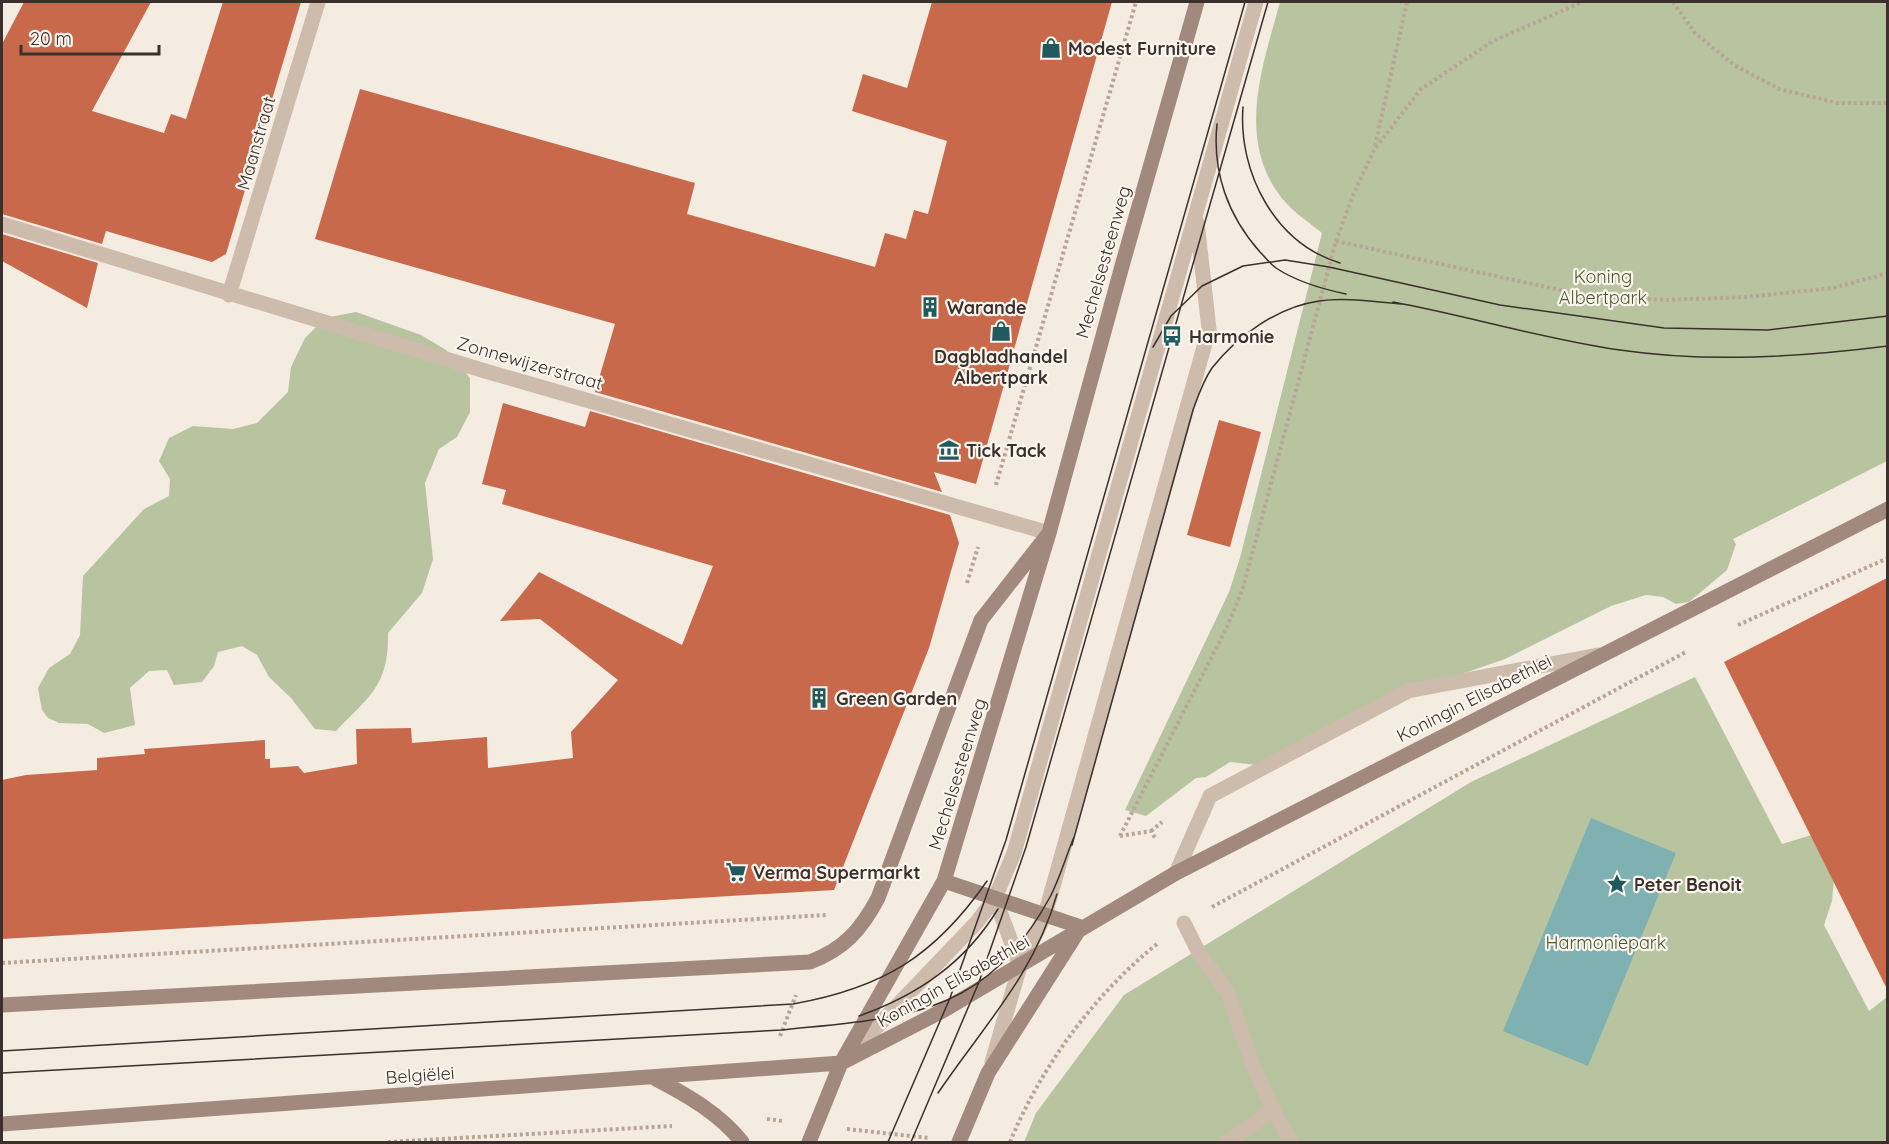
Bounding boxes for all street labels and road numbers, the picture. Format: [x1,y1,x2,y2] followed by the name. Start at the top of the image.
[232,93,280,193] street label: Maanstraat
[1070,183,1136,341] street label: Mechelsesteenweg
[454,331,606,395] street label: Zonnewijzerstraat
[1393,649,1555,747] street label: Koningin Elisabethlei
[923,695,991,853] street label: Mechelsesteenweg
[873,930,1033,1032] street label: Koningin Elisabethlei
[385,1061,455,1089] street label: Belgiëlei

